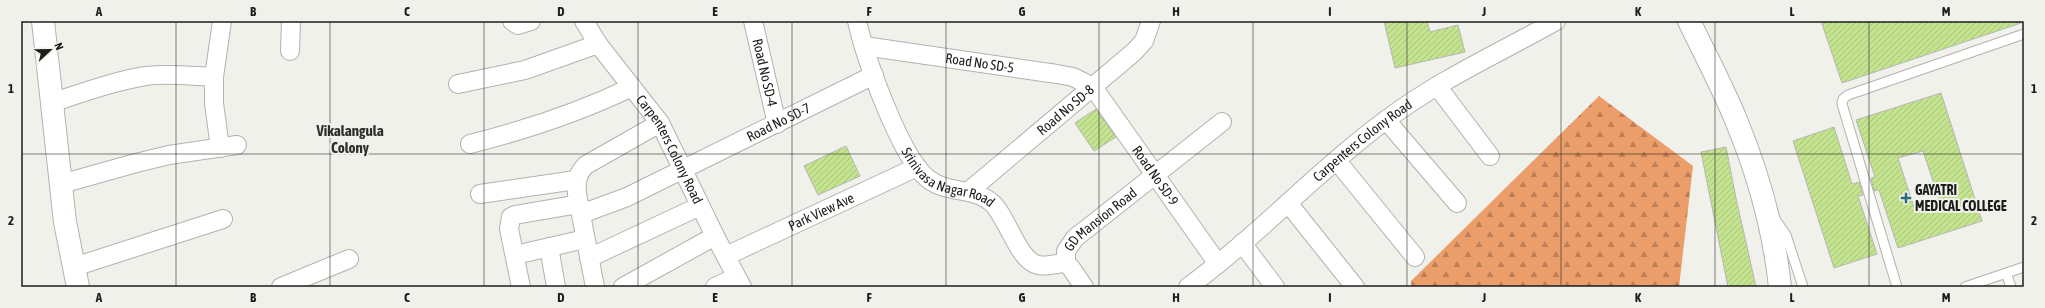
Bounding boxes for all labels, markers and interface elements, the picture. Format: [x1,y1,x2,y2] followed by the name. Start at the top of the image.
[95,4,103,19] text: A
[250,4,257,19] text: B
[404,4,410,19] text: C
[557,4,565,19] text: D
[712,4,718,19] text: E
[866,4,872,19] text: F
[1019,4,1026,19] text: G
[1172,4,1180,19] text: H
[1328,4,1332,19] text: I
[1481,4,1486,19] text: J
[1635,4,1642,19] text: K
[1789,4,1795,19] text: L
[1942,4,1951,19] text: M
[30,30,70,70] north arrow
[749,37,781,109] street label: Road No SD-4
[52,41,66,52] text: N
[944,50,1015,76] street label: Road No SD-5
[8,81,14,96] text: 1
[1034,81,1097,138] street label: Road No SD-8
[2031,81,2037,96] text: 1
[633,92,706,206] street label: Carpenters Colony Road
[1310,96,1415,185] street label: Carpenters Colony Road
[744,100,813,145] street label: Road No SD-7
[315,122,384,156] district label: Vikalangula Colony
[1129,143,1182,208] street label: Road No SD-9
[898,145,998,210] street label: Srinivasa Nagar Road
[1915,182,2007,214] place label: GAYATRI MEDICAL COLLEGE
[1061,184,1140,254] street label: GD Mansion Road
[786,189,857,234] street label: Park View Ave
[1900,192,1912,204] marker: GAYATRI MEDICAL COLLEGE
[8,213,14,228] text: 2
[2031,213,2037,228] text: 2
[95,290,103,305] text: A
[250,290,257,305] text: B
[404,290,410,305] text: C
[557,290,565,305] text: D
[712,290,718,305] text: E
[866,290,872,305] text: F
[1019,290,1026,305] text: G
[1172,290,1180,305] text: H
[1328,290,1332,305] text: I
[1481,290,1486,305] text: J
[1635,290,1642,305] text: K
[1789,290,1795,305] text: L
[1942,290,1951,305] text: M

